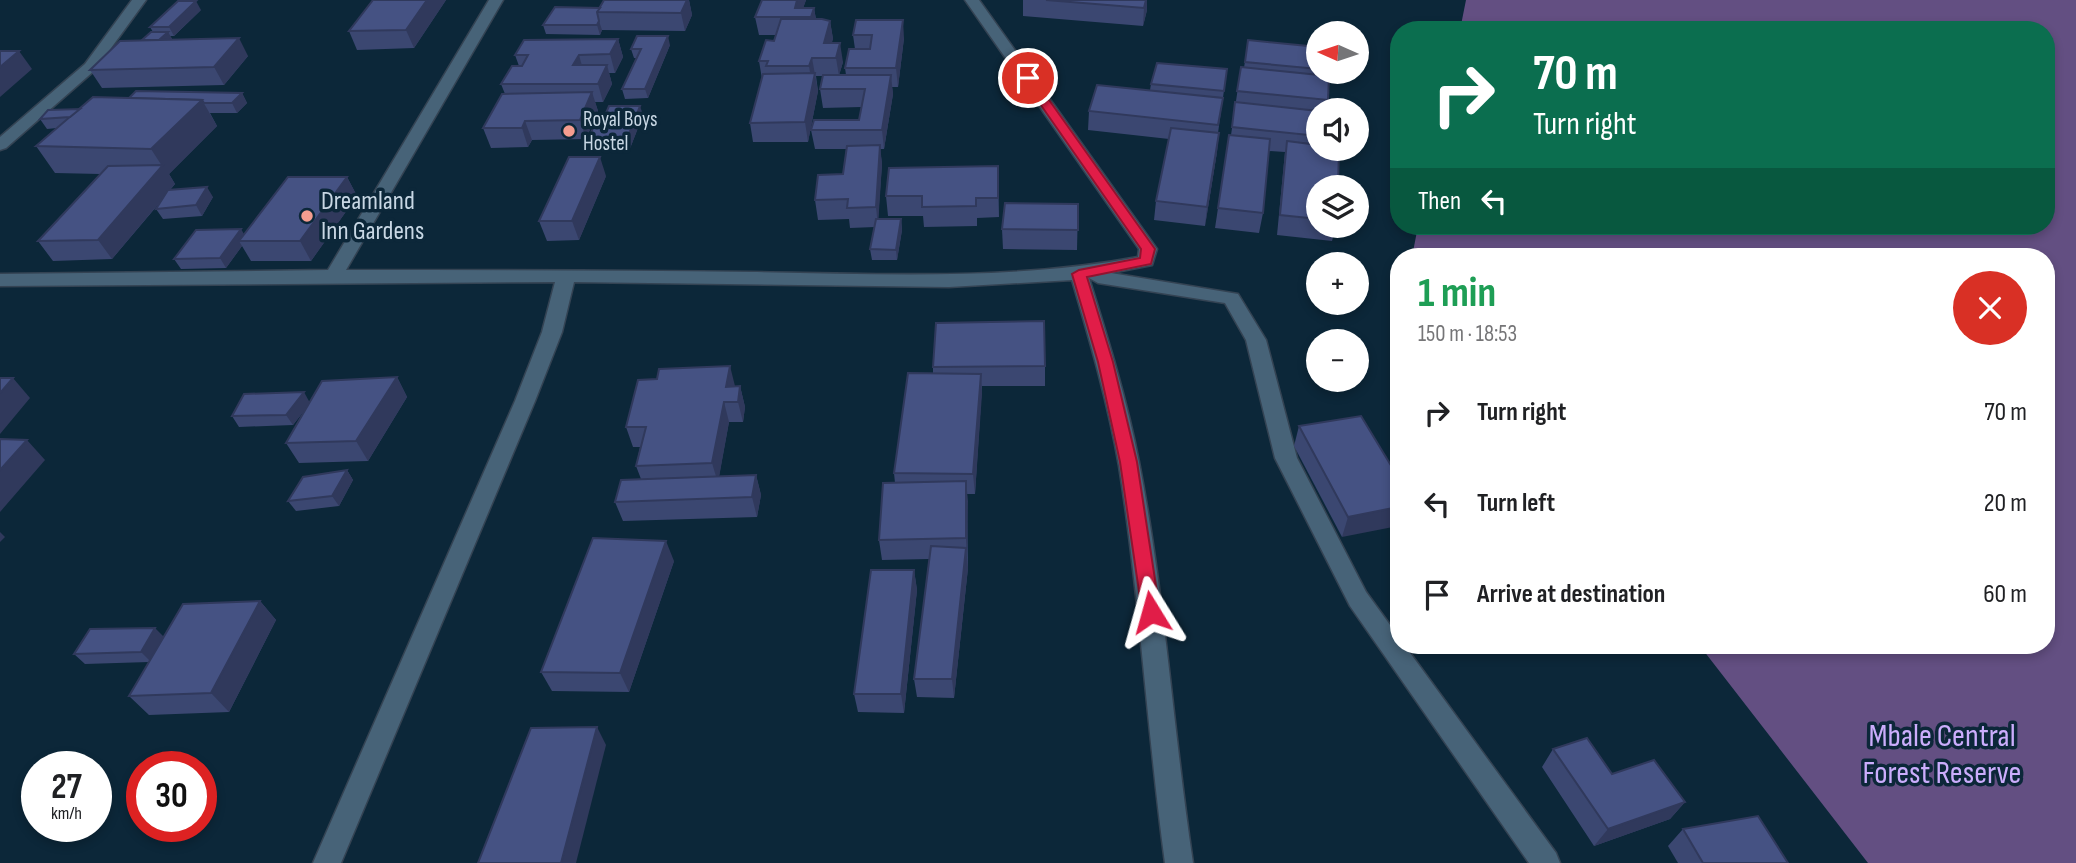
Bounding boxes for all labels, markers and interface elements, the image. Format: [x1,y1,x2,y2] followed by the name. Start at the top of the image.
[1306,21,1368,84] north arrow
[1306,21,1369,392] map controls
[1533,45,1618,104] text: 70 m
[998,48,1058,108] pin
[1418,49,1509,140] icon: right
[1009,59,1047,97] icon: arrive
[1306,98,1369,161] button: sound
[1533,105,1637,144] text: Turn right
[583,107,658,156] place label: Royal Boys Hostel
[561,123,577,139] marker: Royal Boys Hostel
[1306,175,1369,238] button: layers
[1475,182,1513,220] icon: left
[321,186,424,247] place label: Dreamland Inn Gardens
[1418,186,1461,217] text: Then
[299,208,315,224] marker: Dreamland Inn Gardens
[1306,252,1369,315] button: +
[1418,268,1496,319] text: 1 min
[1953,271,2027,345] button: close
[1418,320,1517,348] text: 150 m · 18:53
[1306,329,1369,392] button: −
[1418,394,1456,432] icon: right
[1477,397,1566,428] text: Turn right
[1984,397,2027,428] text: 70 m
[1418,485,1456,523] icon: left
[1477,488,1555,519] text: Turn left
[1984,488,2027,519] text: 20 m
[1114,575,1188,649] position arrow
[1418,576,1456,614] icon: arrive
[1477,579,1665,610] text: Arrive at destination
[1983,579,2027,610] text: 60 m
[1863,717,2021,793] park label: Mbale Central Forest Reserve
[126,751,217,842] speed limit sign: 30
[51,766,82,809] text: 27
[51,803,82,824] text: km/h

